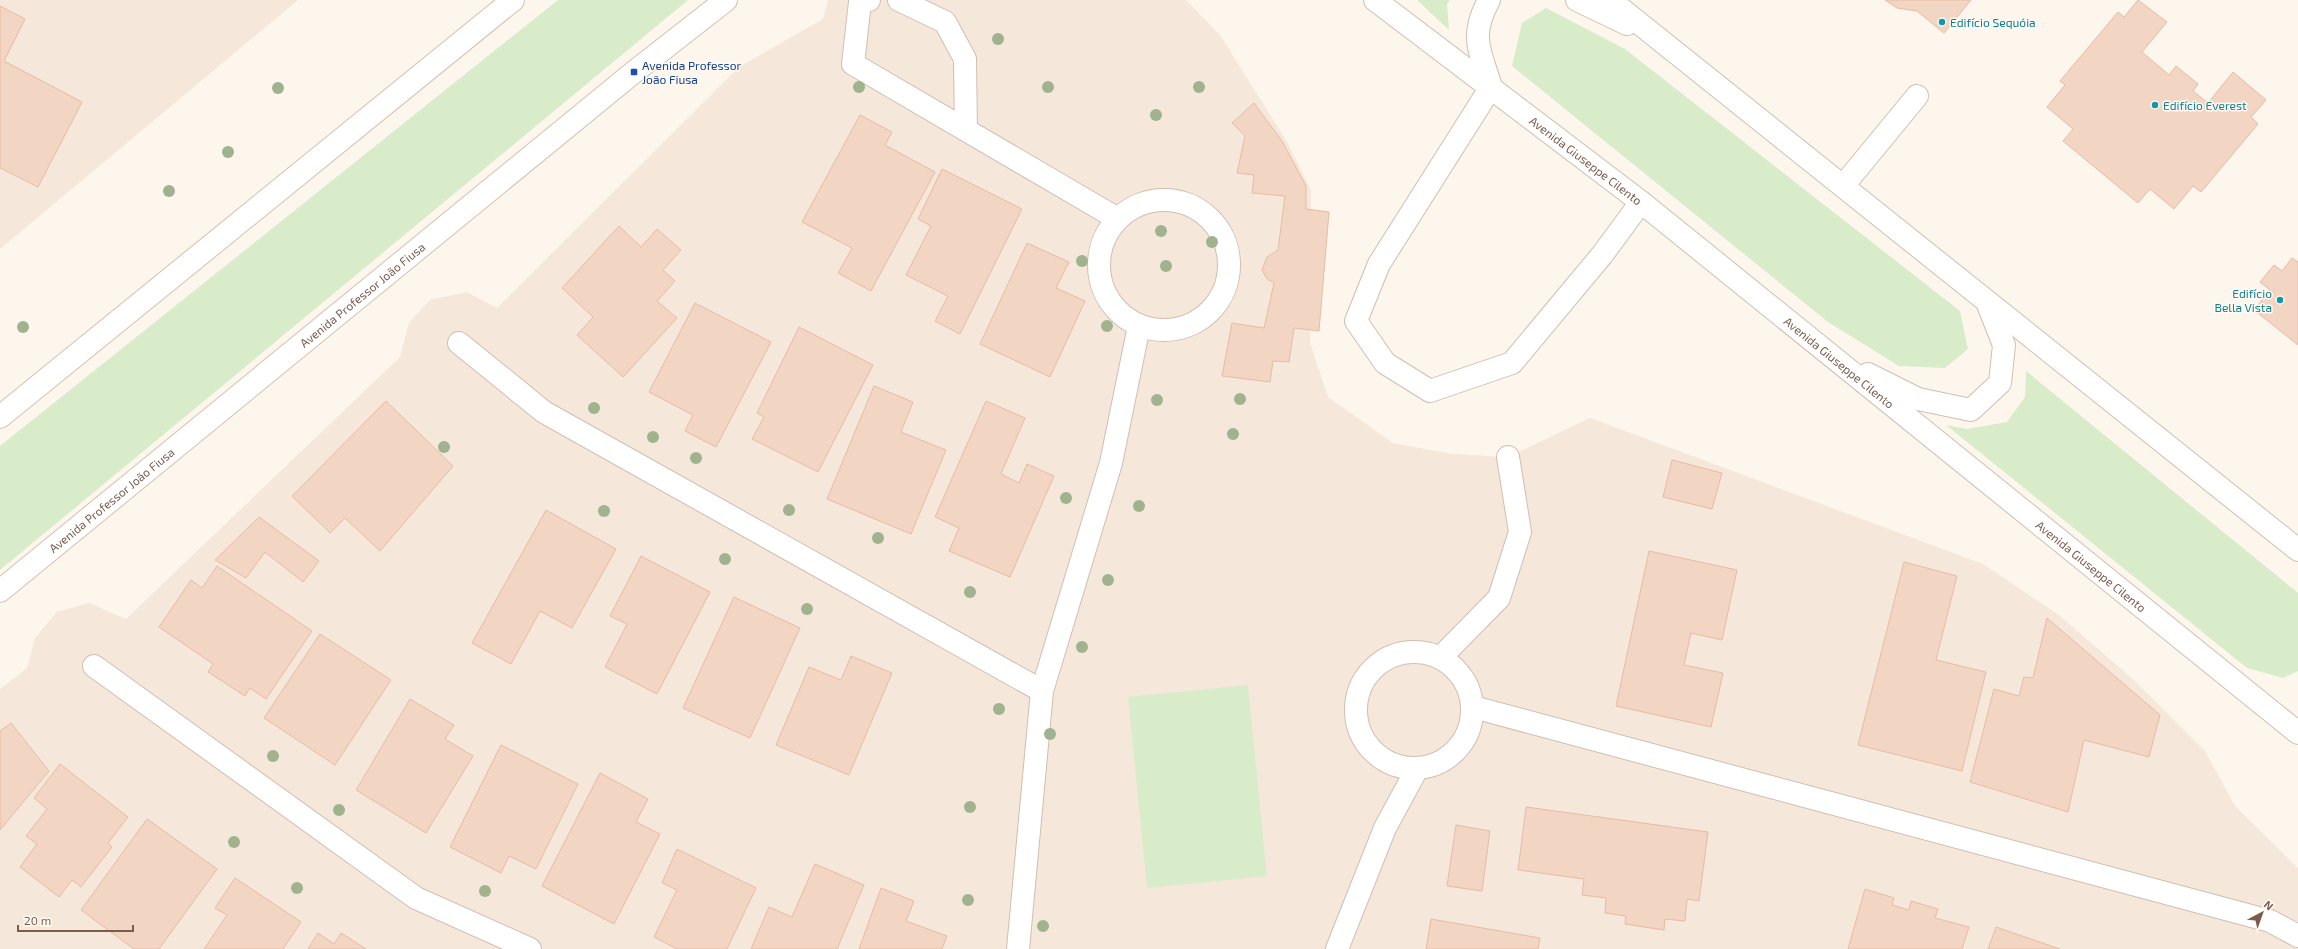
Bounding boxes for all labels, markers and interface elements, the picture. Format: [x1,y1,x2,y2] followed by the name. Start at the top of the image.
[1950,15,2036,29] place label: Edifício Sequóia
[1937,17,1947,27] marker: Edifício Sequóia
[642,58,742,86] place label: Avenida Professor João Fiusa
[629,67,639,77] marker: Avenida Professor João Fiusa
[2163,98,2247,112] place label: Edifício Everest
[2150,100,2160,110] marker: Edifício Everest
[1527,113,1645,207] street label: Avenida Giuseppe Cilento
[297,239,428,350] street label: Avenida Professor João Fiusa
[2214,286,2272,314] place label: Edifício Bella Vista
[2275,295,2285,305] marker: Edifício Bella Vista
[1781,314,1897,411] street label: Avenida Giuseppe Cilento
[46,444,177,555] street label: Avenida Professor João Fiusa
[2033,517,2149,615] street label: Avenida Giuseppe Cilento
[2242,893,2282,933] north arrow
[2262,898,2276,913] text: N
[18,907,133,933] scale bar
[24,913,51,927] text: 20 m

